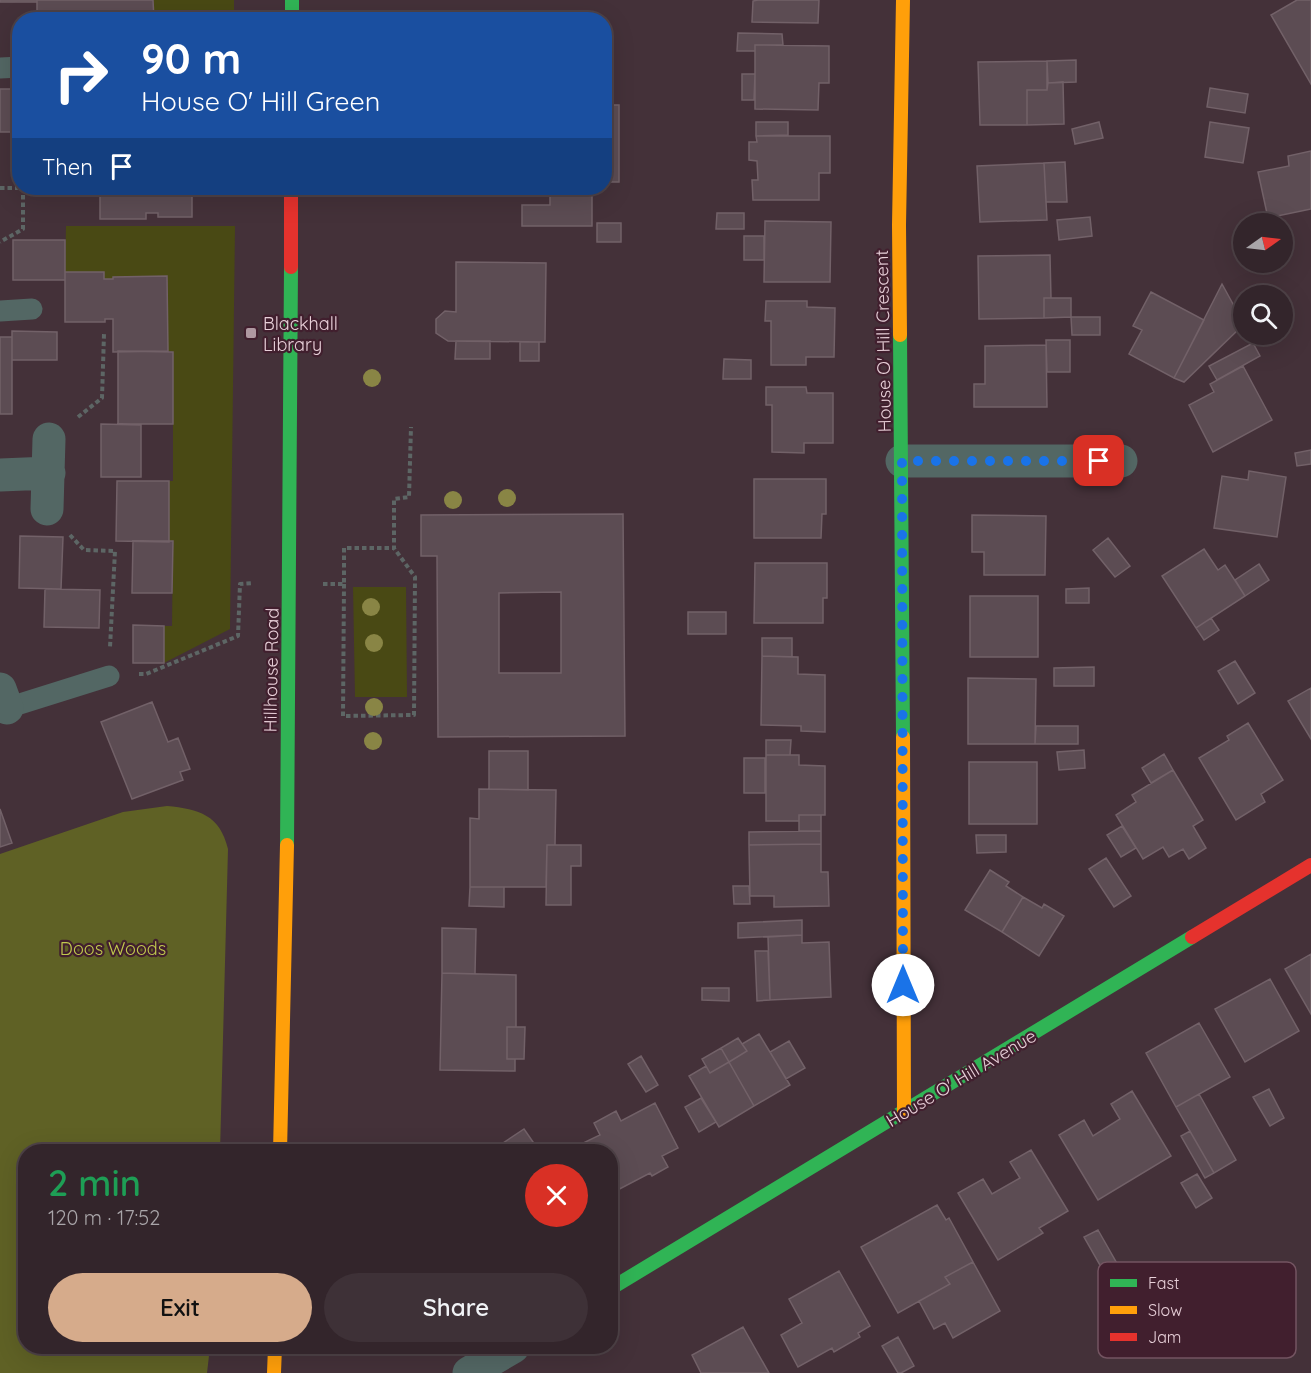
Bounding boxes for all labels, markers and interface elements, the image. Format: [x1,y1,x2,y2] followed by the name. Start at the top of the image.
[141,32,241,85] text: 90 m
[42,36,120,114] icon: right
[141,84,380,118] text: House O' Hill Green
[105,150,138,183] icon: arrive
[42,153,93,181] text: Then
[1233,213,1293,273] north arrow
[1233,213,1293,345] map controls
[870,249,896,433] street label: House O' Hill Crescent
[1233,285,1293,345] button: search
[263,312,338,356] place label: Blackhall Library
[244,326,258,340] marker: Blackhall Library
[1073,435,1124,486] pin
[1082,444,1115,477] icon: arrive
[258,607,284,733] street label: Hillhouse Road
[60,937,166,960] park label: Doos Woods
[871,953,935,1017] position arrow
[882,1024,1040,1132] street label: House O' Hill Avenue
[48,1160,141,1205] text: 2 min
[525,1164,588,1227] button: close
[48,1205,160,1230] text: 120 m · 17:52
[1098,1262,1296,1358] legend
[48,1273,312,1342] button: Exit
[324,1273,588,1342] button: Share
[1148,1273,1179,1293] text: Fast
[1148,1300,1182,1320] text: Slow
[1148,1327,1181,1347] text: Jam

